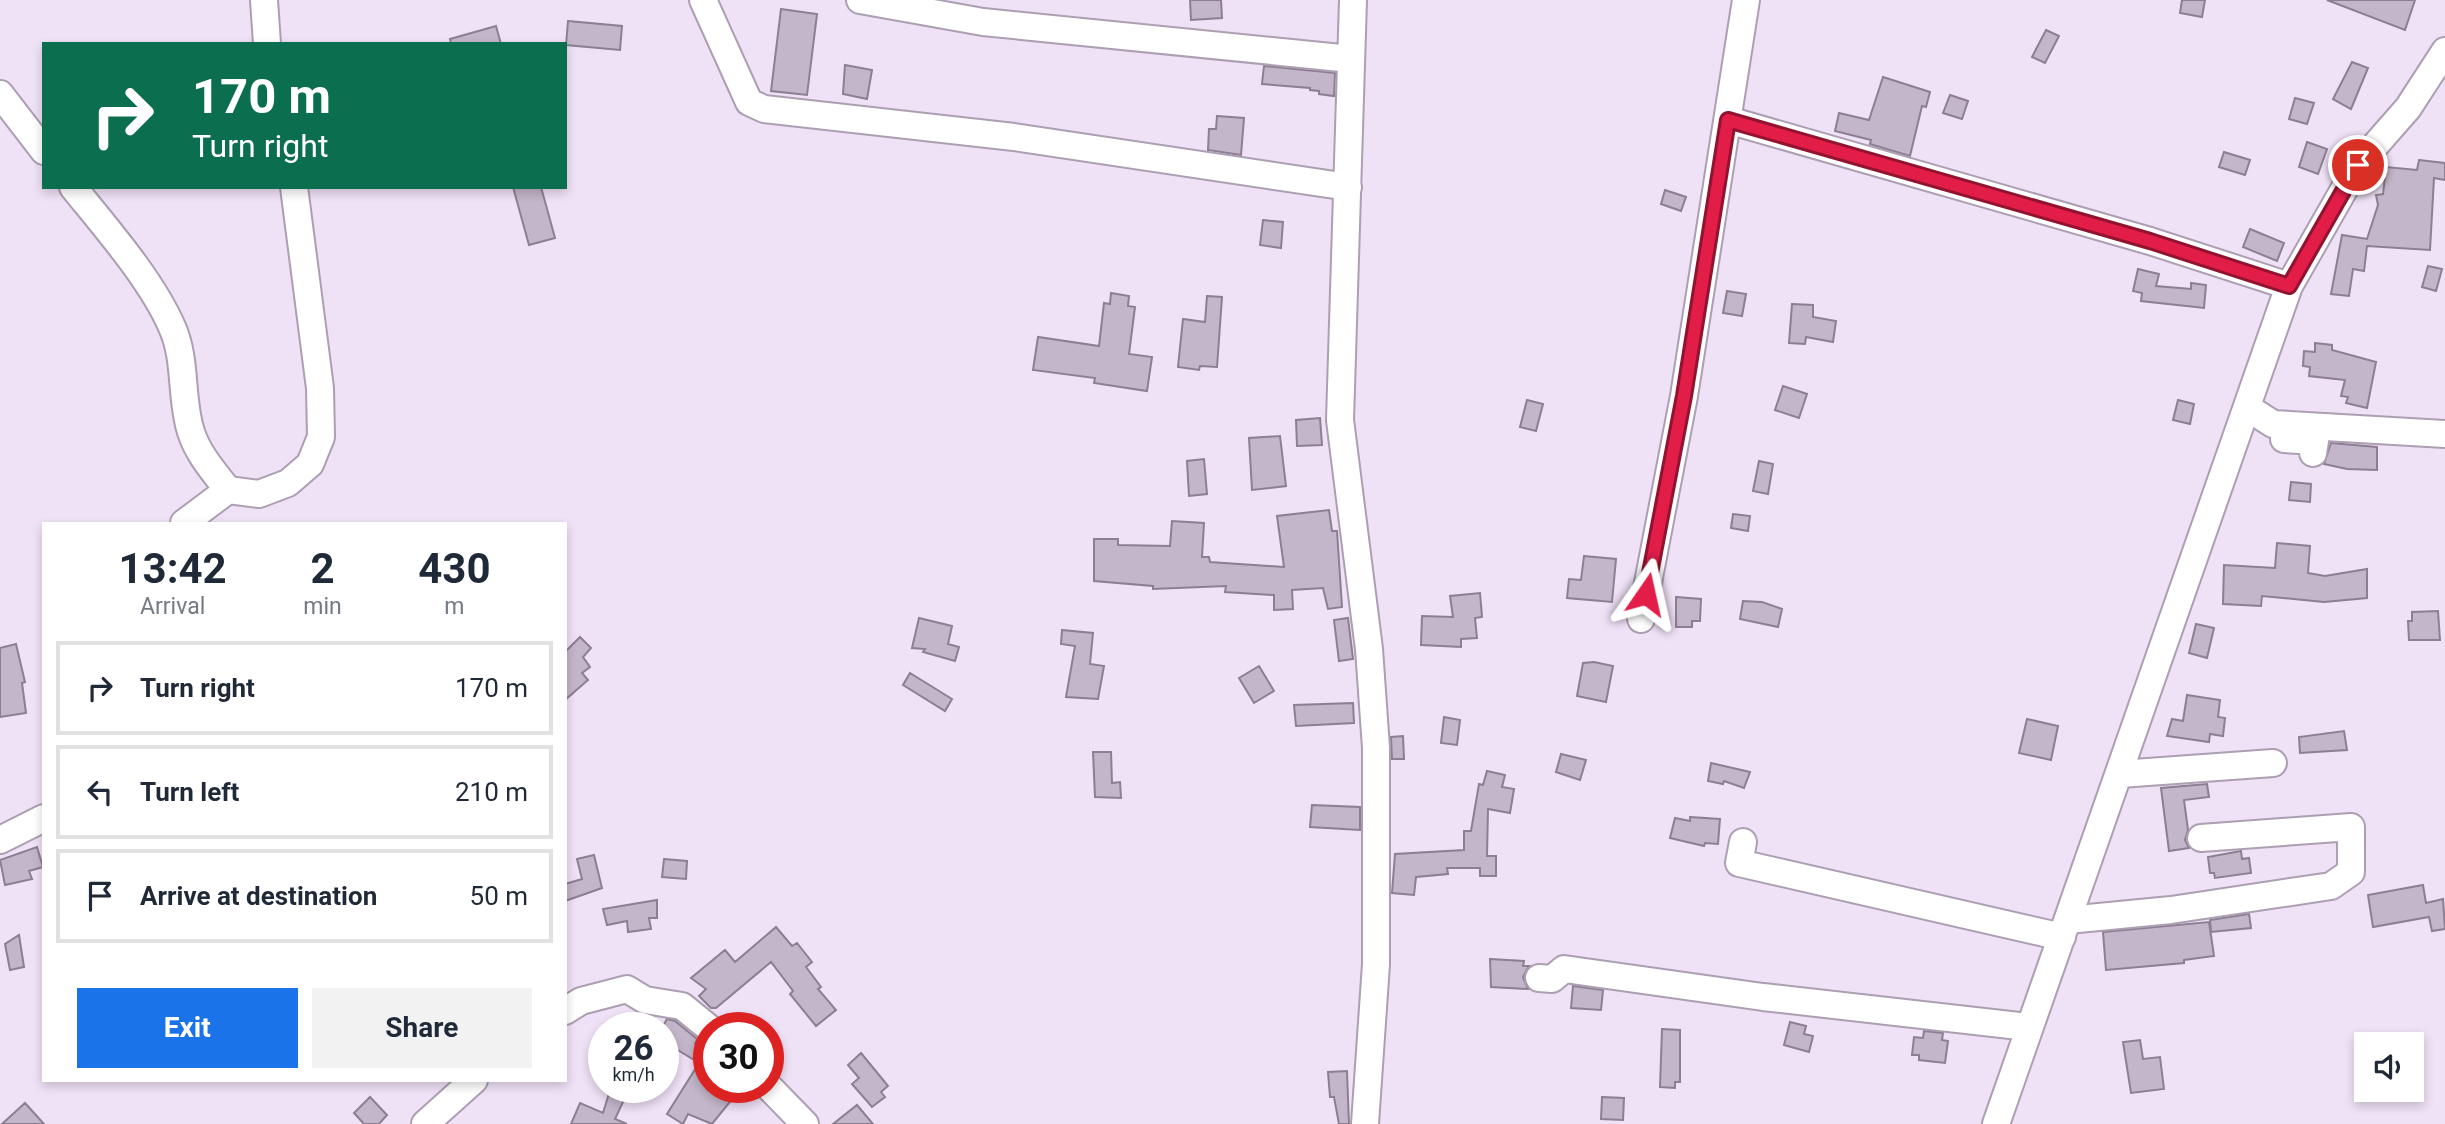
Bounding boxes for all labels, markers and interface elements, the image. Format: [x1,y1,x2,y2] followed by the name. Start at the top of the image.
[192,68,331,125] text: 170 m
[77,70,168,161] icon: right
[192,127,328,165] text: Turn right
[2328,135,2388,195] pin
[2339,146,2377,184] icon: arrive
[119,544,227,593] text: 13:42
[310,544,335,593] text: 2
[418,544,491,593] text: 430
[1609,557,1683,631] position arrow
[140,593,205,620] text: Arrival
[303,593,342,620] text: min
[444,593,464,620] text: m
[81,669,119,707] icon: right
[140,673,255,703] text: Turn right
[455,673,528,703] text: 170 m
[81,773,119,811] icon: left
[140,777,239,807] text: Turn left
[455,777,528,807] text: 210 m
[81,877,119,915] icon: arrive
[140,881,377,911] text: Arrive at destination
[470,881,528,911] text: 50 m
[77,988,298,1068] button: Exit
[312,988,532,1068] button: Share
[693,1012,784,1103] speed limit sign: 30
[613,1028,654,1069] text: 26
[2354,1032,2424,1102] map controls
[2354,1032,2424,1102] button: sound
[612,1064,655,1085] text: km/h

